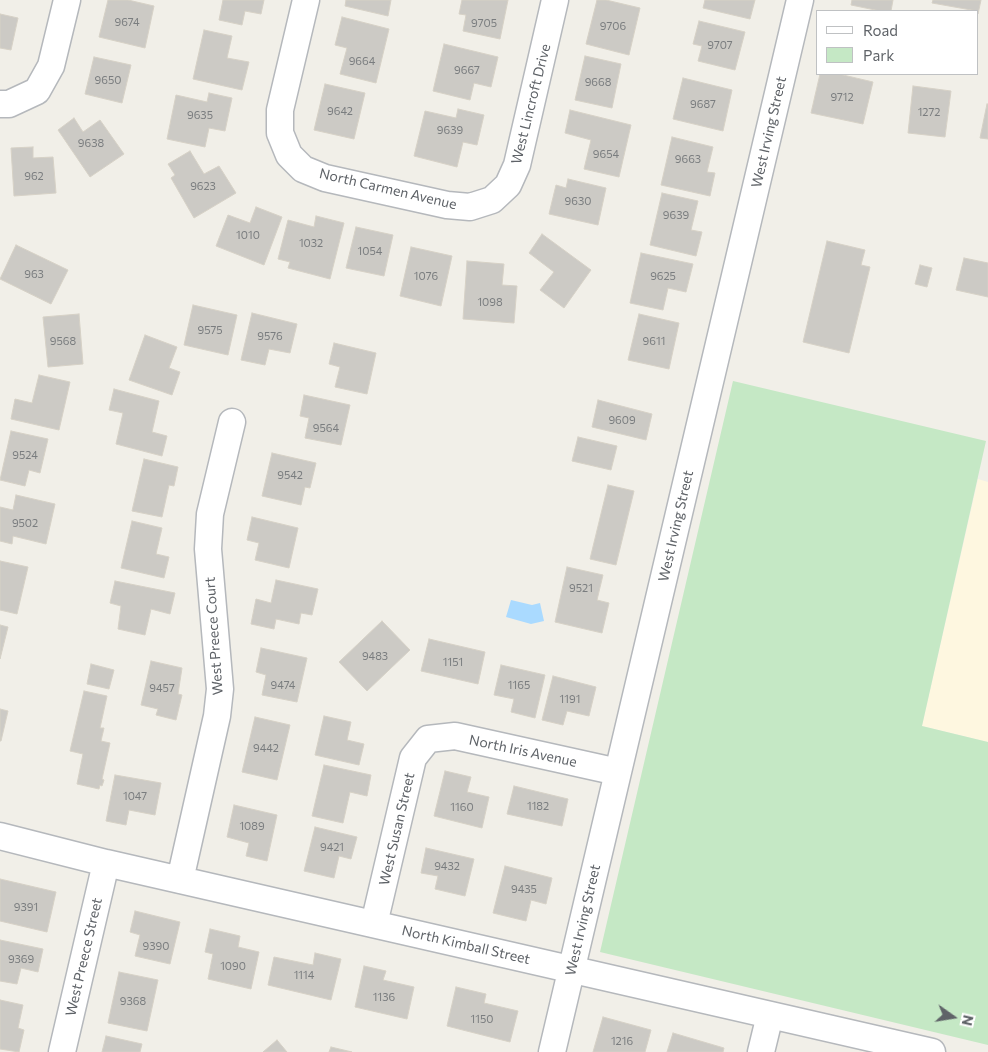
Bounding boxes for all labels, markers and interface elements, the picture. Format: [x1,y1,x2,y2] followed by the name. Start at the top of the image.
[816,10,978,75] legend
[114,15,140,29] house number: 9674
[471,16,497,30] house number: 9705
[600,19,626,33] house number: 9706
[863,21,898,39] text: Road
[707,38,733,52] house number: 9707
[508,42,554,166] street label: West Lincroft Drive
[863,46,894,64] text: Park
[349,54,375,68] house number: 9664
[454,63,480,77] house number: 9667
[95,73,121,87] house number: 9650
[585,75,611,89] house number: 9668
[748,75,790,189] street label: West Irving Street
[830,90,854,104] house number: 9712
[690,97,716,111] house number: 9687
[327,104,353,118] house number: 9642
[918,105,940,119] house number: 1272
[187,108,213,122] house number: 9635
[437,123,463,137] house number: 9639
[78,136,104,150] house number: 9638
[593,147,619,161] house number: 9654
[675,152,701,166] house number: 9663
[318,165,458,213] street label: North Carmen Avenue
[24,169,44,183] house number: 962
[190,179,216,193] house number: 9623
[565,194,591,208] house number: 9630
[663,208,689,222] house number: 9639
[236,228,260,242] house number: 1010
[299,236,323,250] house number: 1032
[358,244,382,258] house number: 1054
[24,267,44,281] house number: 963
[414,269,438,283] house number: 1076
[650,269,676,283] house number: 9625
[477,295,503,309] house number: 1098
[197,323,223,337] house number: 9575
[257,329,283,343] house number: 9576
[50,334,76,348] house number: 9568
[643,334,665,348] house number: 9611
[608,413,636,427] house number: 9609
[313,421,339,435] house number: 9564
[12,448,38,462] house number: 9524
[277,468,303,482] house number: 9542
[655,469,697,583] street label: West Irving Street
[12,516,38,530] house number: 9502
[201,576,227,696] street label: West Preece Court
[569,581,593,595] house number: 9521
[362,649,388,663] house number: 9483
[443,655,463,669] house number: 1151
[271,678,295,692] house number: 9474
[508,678,530,692] house number: 1165
[149,681,175,695] house number: 9457
[560,692,580,706] house number: 1191
[468,731,578,771] street label: North Iris Avenue
[253,741,279,755] house number: 9442
[376,771,418,887] street label: West Susan Street
[123,789,147,803] house number: 1047
[527,799,549,813] house number: 1182
[450,800,474,814] house number: 1160
[239,819,265,833] house number: 1089
[320,840,344,854] house number: 9421
[434,859,460,873] house number: 9432
[562,863,604,977] street label: West Irving Street
[511,882,537,896] house number: 9435
[62,896,106,1018] street label: West Preece Street
[14,900,38,914] house number: 9391
[400,922,532,968] street label: North Kimball Street
[143,939,169,953] house number: 9390
[8,952,34,966] house number: 9369
[220,959,246,973] house number: 1090
[294,968,314,982] house number: 1114
[373,990,395,1004] house number: 1136
[928,992,978,1042] north arrow
[120,994,146,1008] house number: 9368
[471,1012,493,1026] house number: 1150
[959,1013,978,1028] text: N
[611,1034,633,1048] house number: 1216

